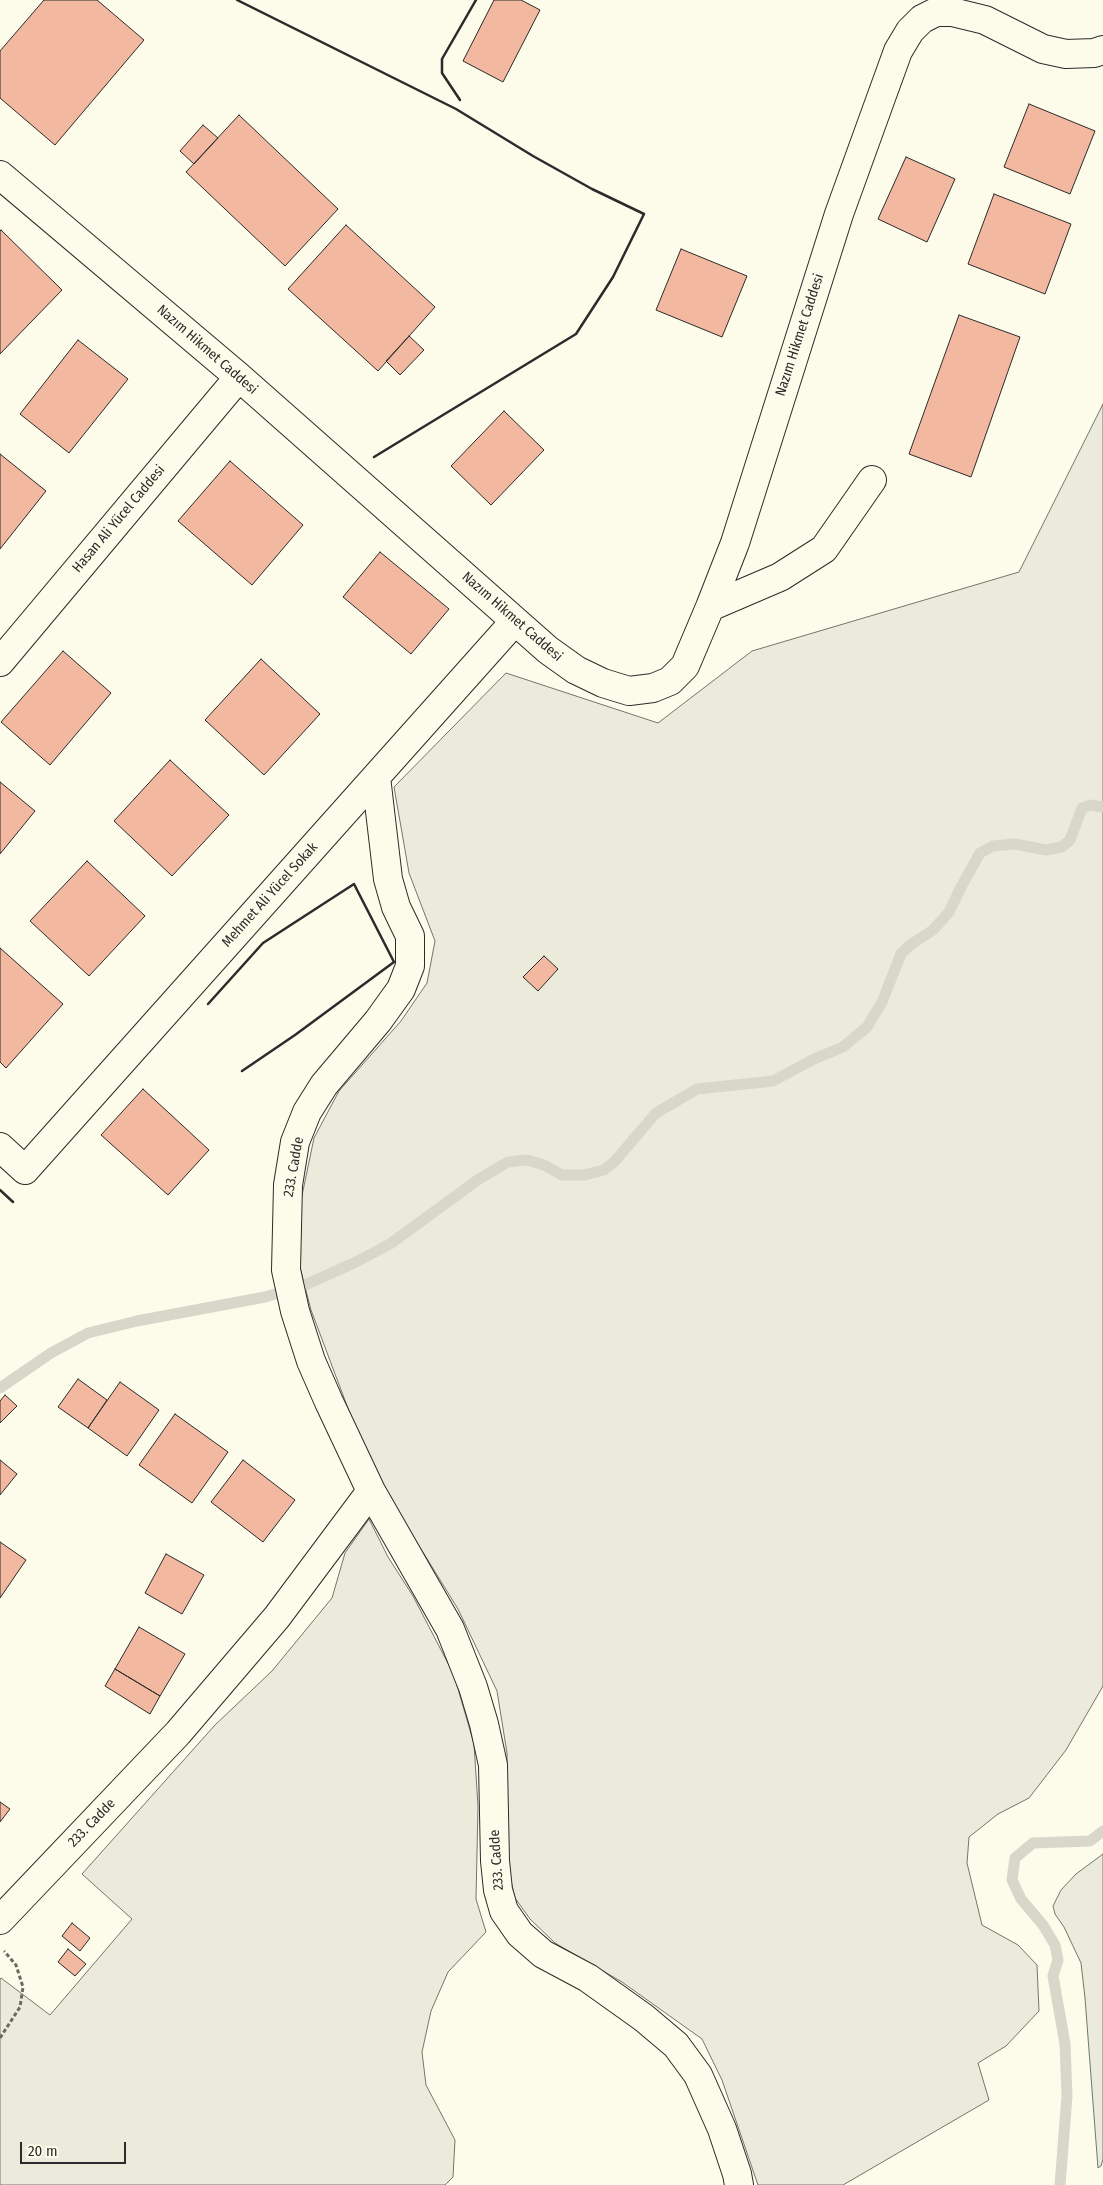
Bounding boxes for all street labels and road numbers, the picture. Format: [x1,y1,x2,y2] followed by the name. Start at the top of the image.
[772,272,828,398] street label: Nazım Hikmet Caddesi
[153,302,261,398] street label: Nazım Hikmet Caddesi
[69,462,169,576] street label: Hasan Ali Yücel Caddesi
[458,569,566,665] street label: Nazım Hikmet Caddesi
[219,839,321,951] street label: Mehmet Ali Yücel Sokak
[280,1136,308,1198] street label: 233. Cadde
[65,1795,119,1851] street label: 233. Cadde
[487,1829,507,1891] street label: 233. Cadde

